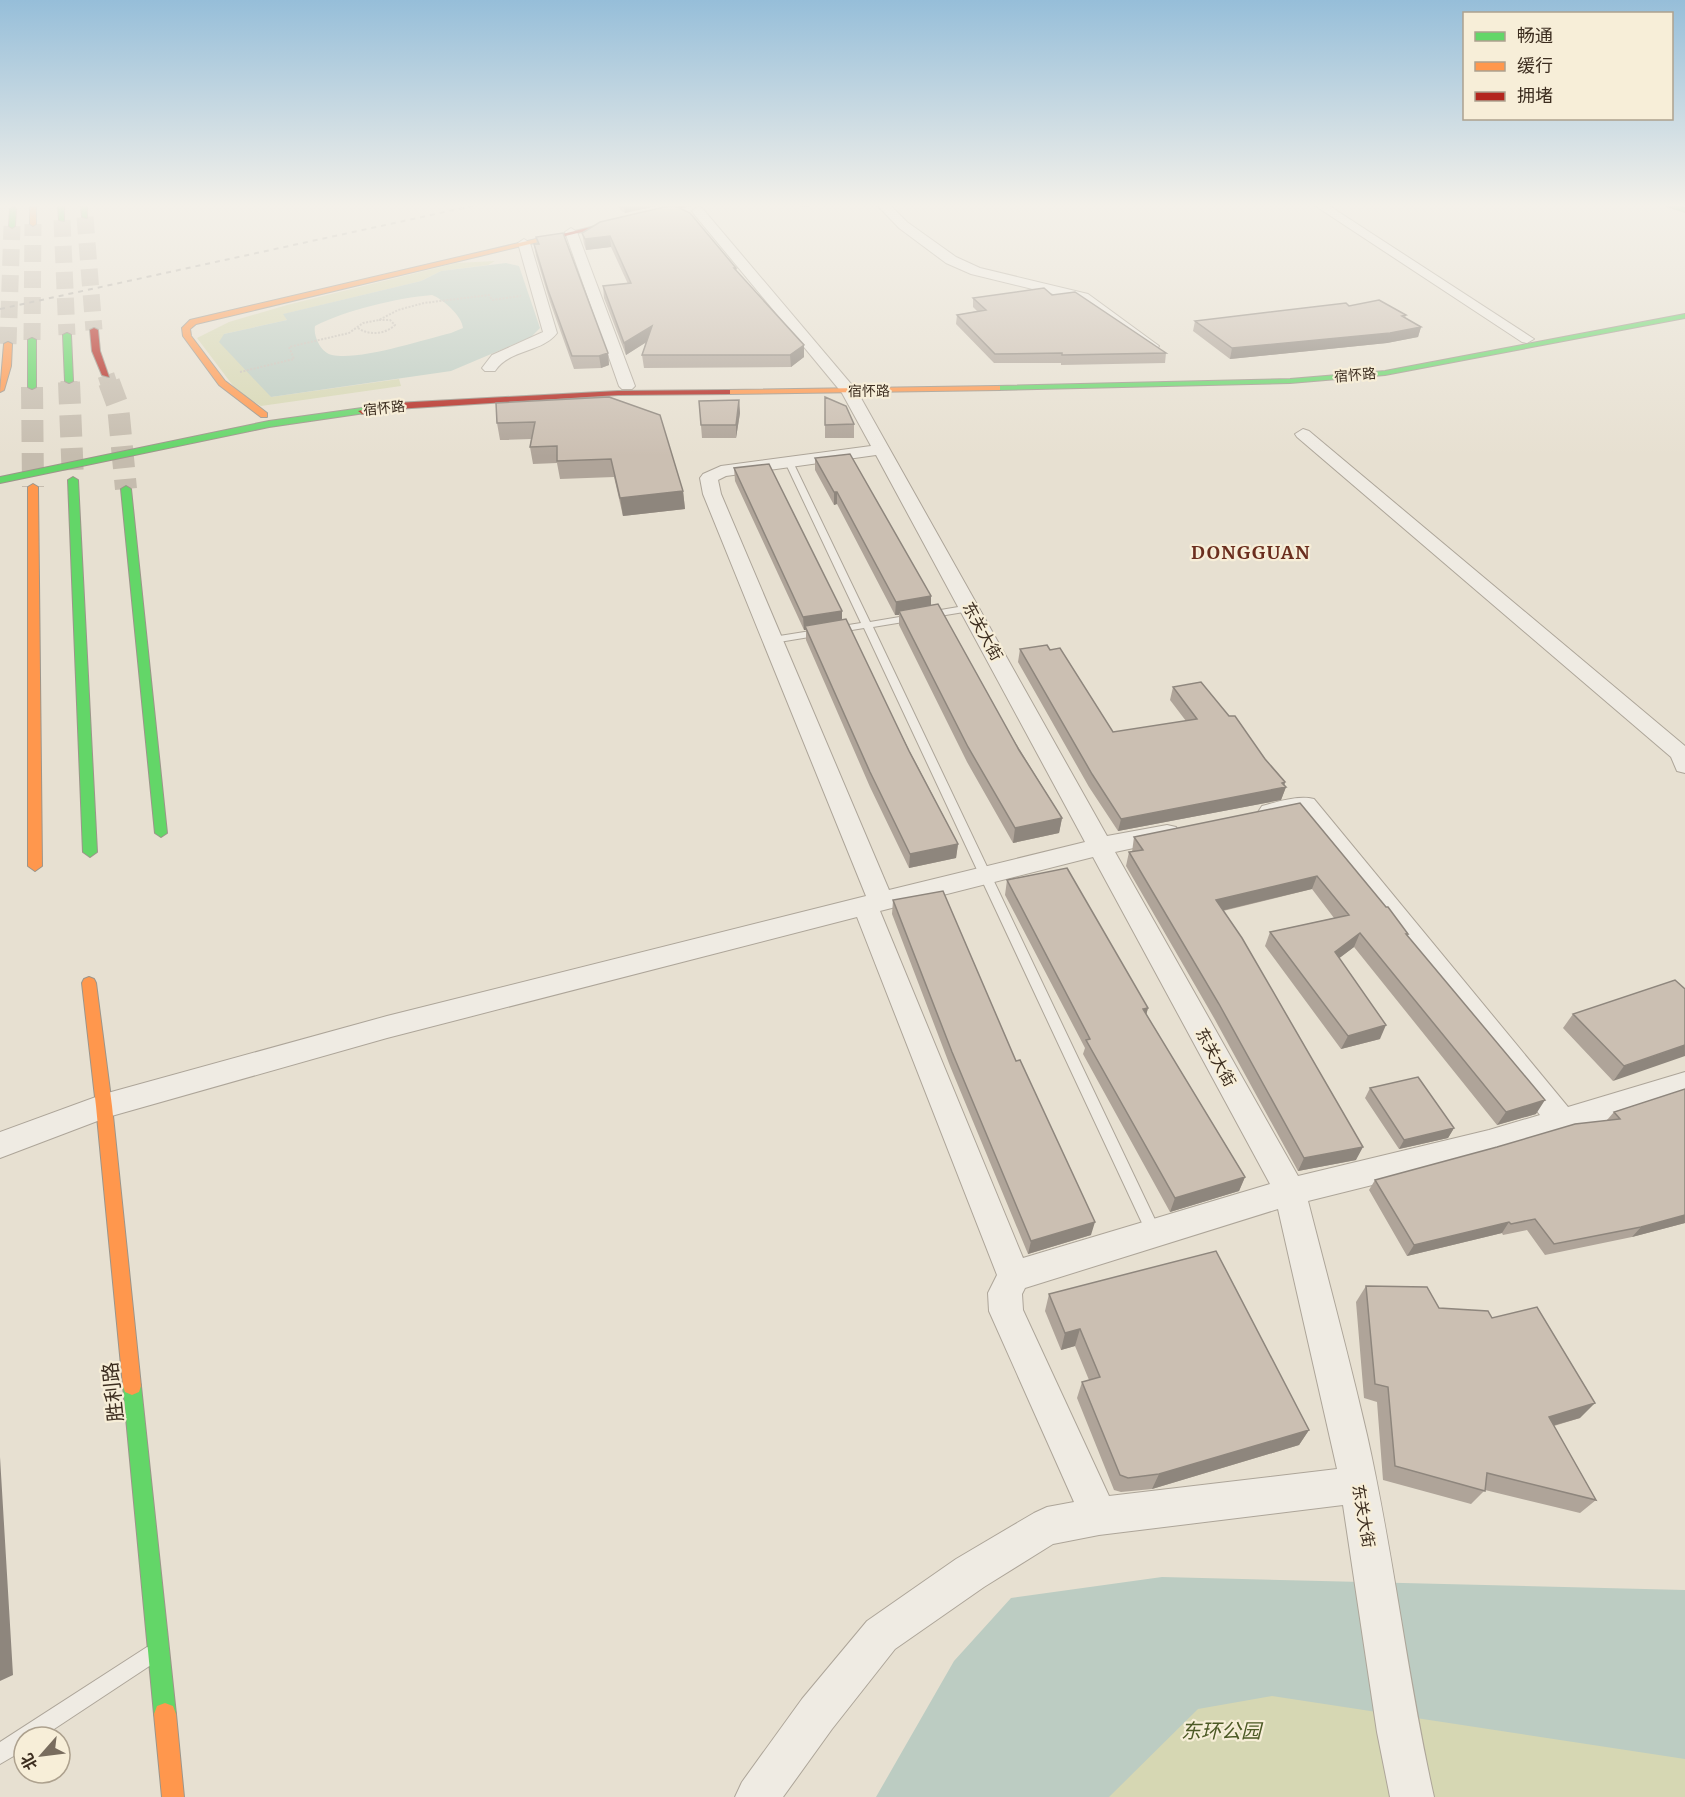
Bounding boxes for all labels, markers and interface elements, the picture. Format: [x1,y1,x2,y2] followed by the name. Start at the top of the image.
[1463,12,1673,120] legend
[1517,24,1553,47] text: 畅通
[1517,54,1553,77] text: 缓行
[1517,84,1553,107] text: 拥堵
[1333,364,1377,386] street label: 宿怀路
[848,382,890,400] street label: 宿怀路
[362,397,406,419] street label: 宿怀路
[1191,541,1311,564] district label: DONGGUAN
[959,598,1007,664] street label: 东关大街
[1192,1024,1240,1090] street label: 东关大街
[97,1361,128,1423] street label: 胜利路
[1349,1483,1379,1549] street label: 东关大街
[1181,1718,1264,1743] park label: 东环公园
[12,1725,72,1785] north arrow
[16,1750,41,1774] text: 北

